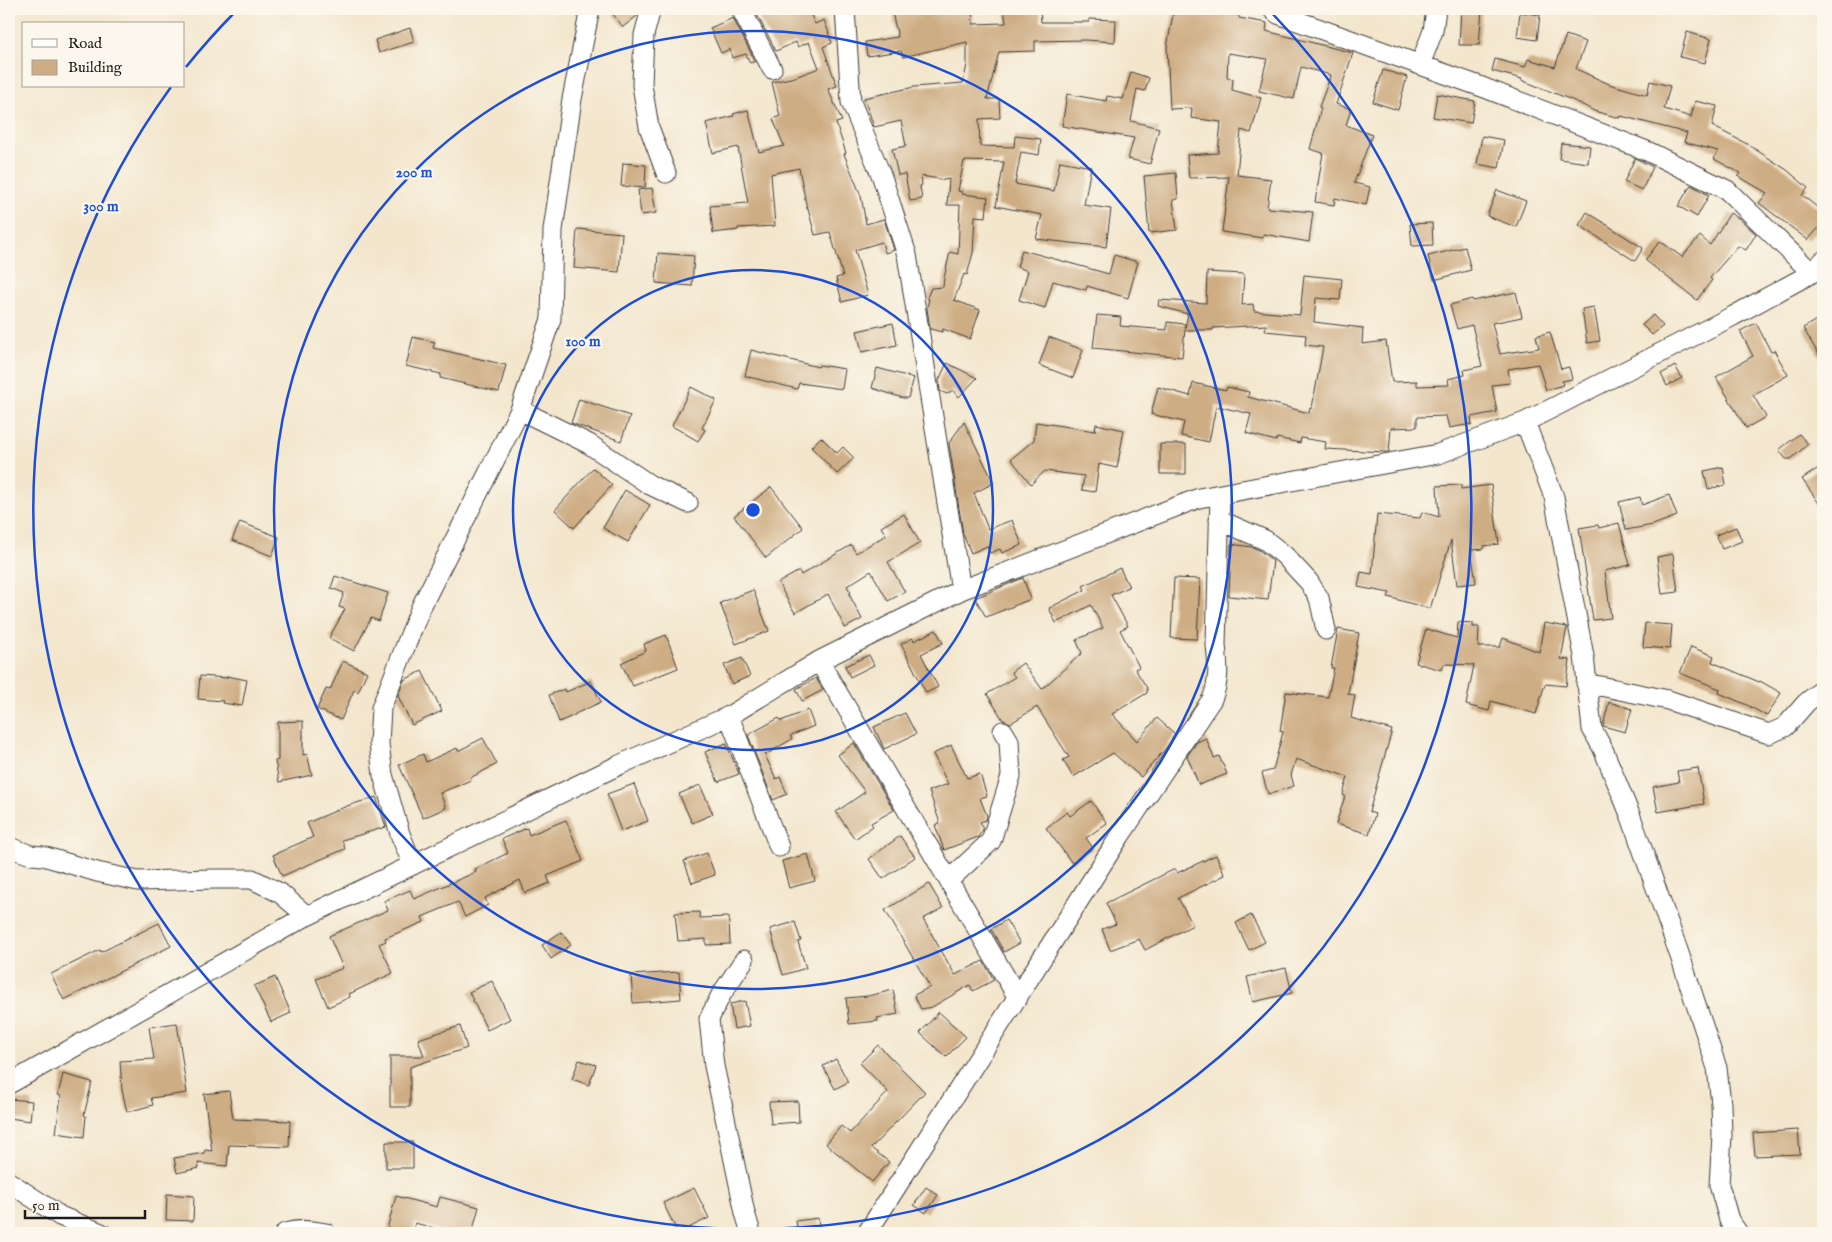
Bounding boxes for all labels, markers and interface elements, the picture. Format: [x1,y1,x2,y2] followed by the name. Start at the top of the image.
[22,22,185,88] legend
[68,34,103,53] text: Road
[68,58,123,77] text: Building
[396,163,433,182] text: 200 m
[83,197,119,216] text: 300 m
[565,332,601,351] text: 100 m
[744,501,762,519] centre of rings
[25,1187,145,1219] scale bar
[32,1196,60,1215] text: 50 m

